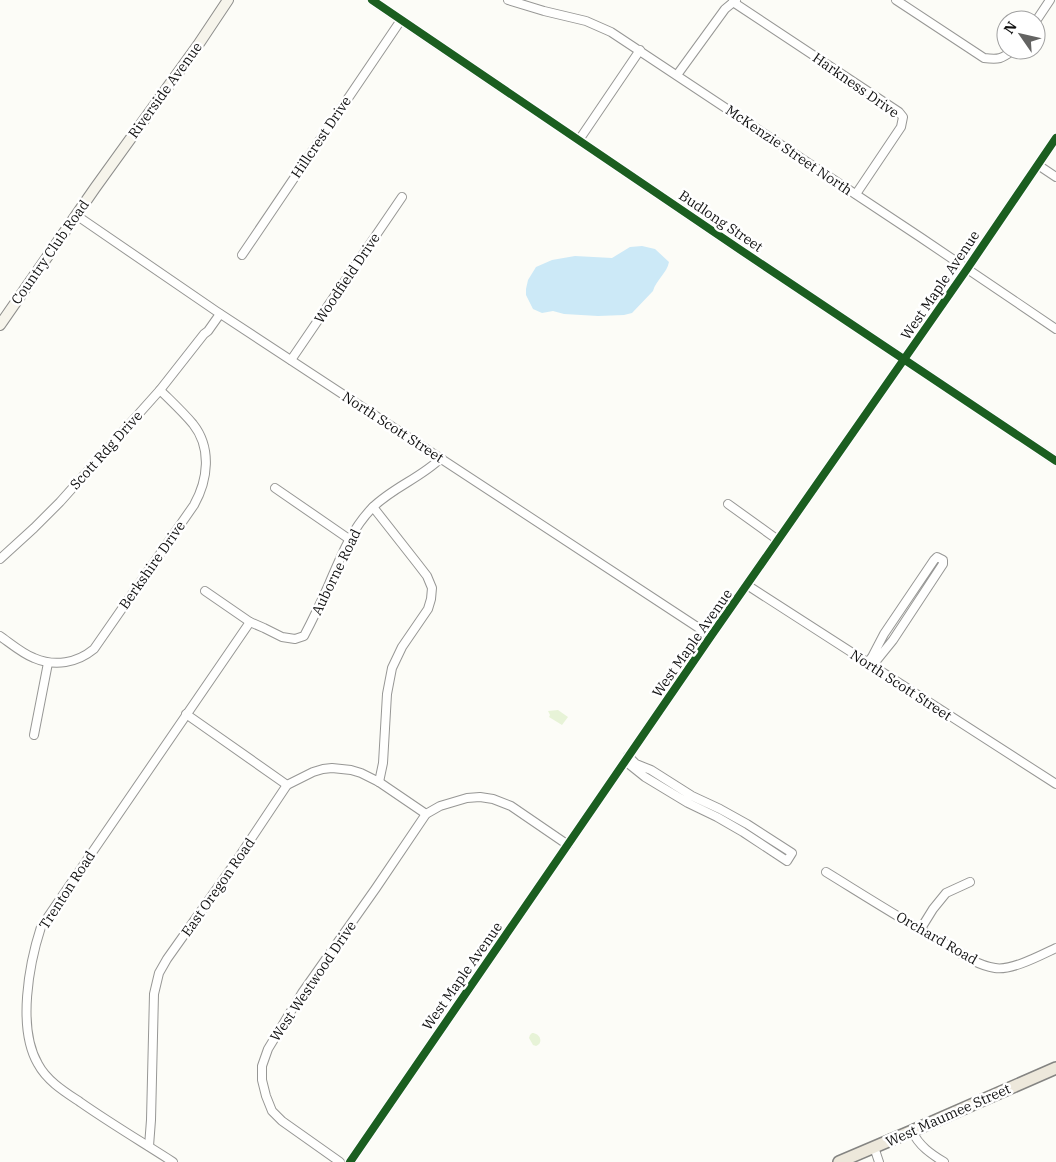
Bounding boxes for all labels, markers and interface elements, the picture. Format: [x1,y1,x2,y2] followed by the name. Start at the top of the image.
[996,10,1046,60] north arrow
[1000,18,1021,37] text: N
[124,38,206,142] street label: Riverside Avenue
[809,48,903,122] street label: Harkness Drive
[287,93,355,181] street label: Hillcrest Drive
[722,101,856,199] street label: McKenzie Street North
[675,186,767,256] street label: Budlong Street
[7,196,93,308] street label: Country Club Road
[897,227,983,343] street label: West Maple Avenue
[310,229,384,327] street label: Woodfield Drive
[339,387,447,467] street label: North Scott Street
[66,407,146,493] street label: Scott Rdg Drive
[115,517,189,613] street label: Berkshire Drive
[307,526,365,618] street label: Auborne Road
[648,585,736,701] street label: West Maple Avenue
[847,645,955,725] street label: North Scott Street
[177,834,259,940] street label: East Oregon Road
[35,847,99,933] street label: Trenton Road
[893,907,981,969] street label: Orchard Road
[266,917,360,1045] street label: West Westwood Drive
[418,918,506,1034] street label: West Maple Avenue
[883,1079,1013,1151] street label: West Maumee Street

